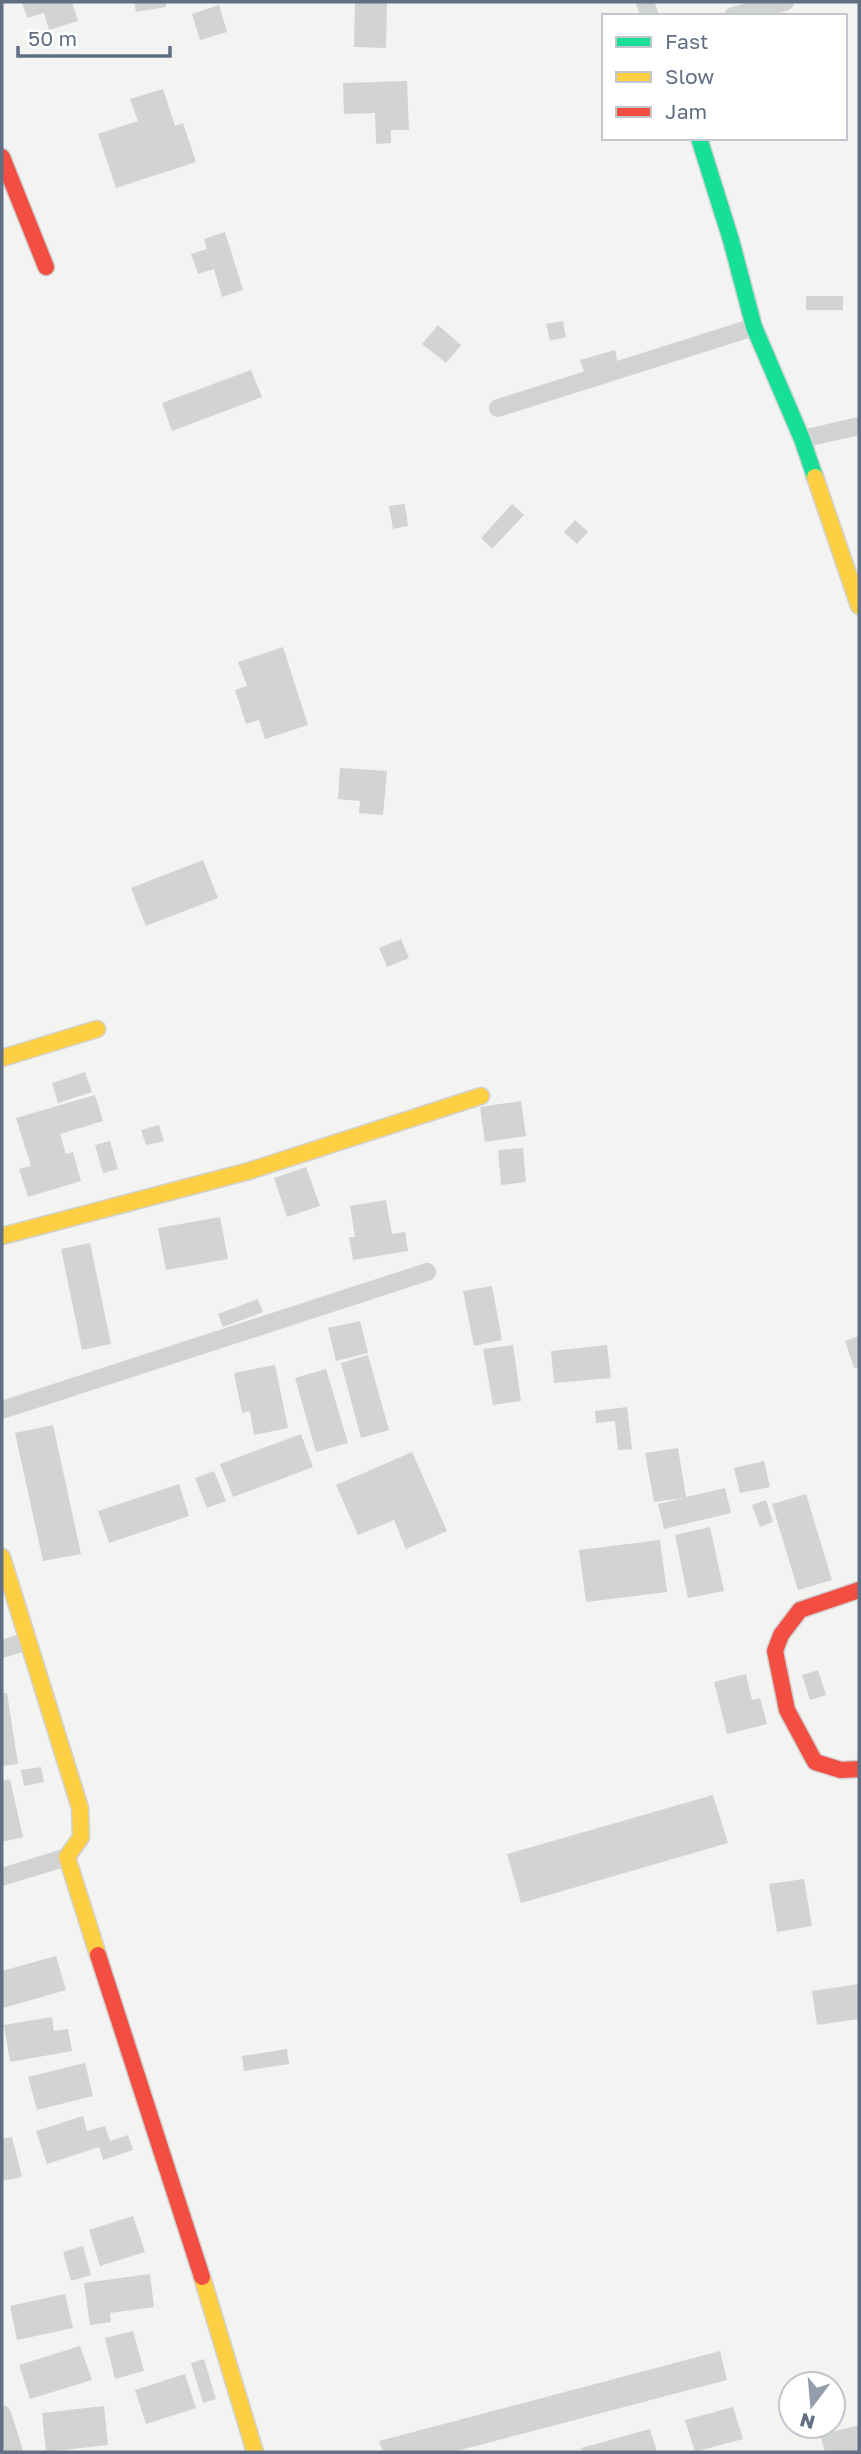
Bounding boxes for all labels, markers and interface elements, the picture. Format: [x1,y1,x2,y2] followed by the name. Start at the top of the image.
[18,14,170,58] scale bar
[602,14,847,140] legend
[28,25,77,51] text: 50 m
[665,28,708,54] text: Fast
[665,63,714,89] text: Slow
[665,98,707,124] text: Jam
[777,2370,847,2440] north arrow
[797,2409,817,2435] text: N

